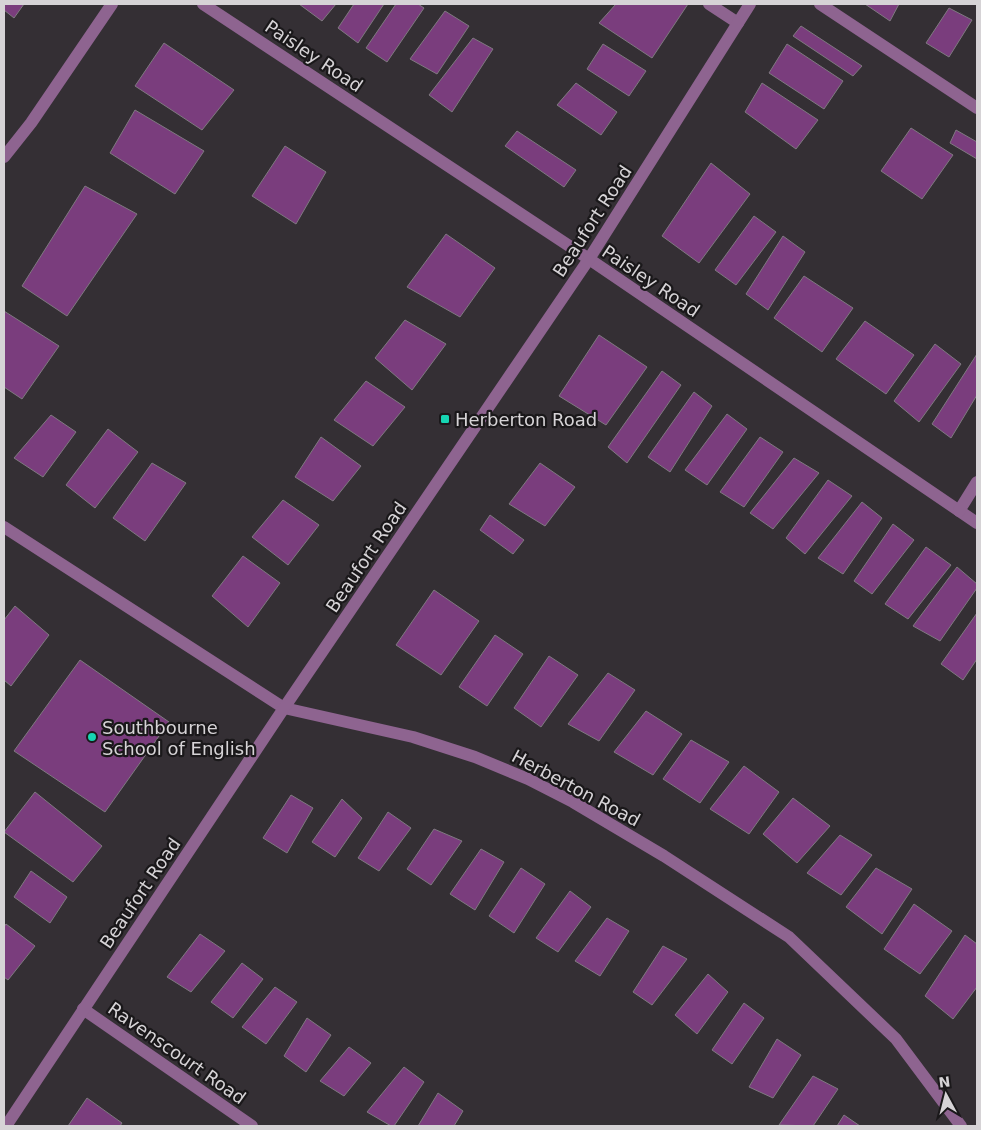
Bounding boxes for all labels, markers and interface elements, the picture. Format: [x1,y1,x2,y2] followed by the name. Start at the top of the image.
[261,16,367,96] street label: Paisley Road
[548,161,636,281] street label: Beaufort Road
[598,241,704,321] street label: Paisley Road
[455,409,597,430] place label: Herberton Road
[439,413,451,425] marker: Herberton Road
[321,498,411,616] street label: Beaufort Road
[102,717,256,759] place label: Southbourne School of English
[86,731,98,743] marker: Southbourne School of English
[508,745,644,831] street label: Herberton Road
[95,834,185,952] street label: Beaufort Road
[104,998,250,1108] street label: Ravenscourt Road
[921,1070,971,1120] north arrow
[938,1073,951,1091] text: N

